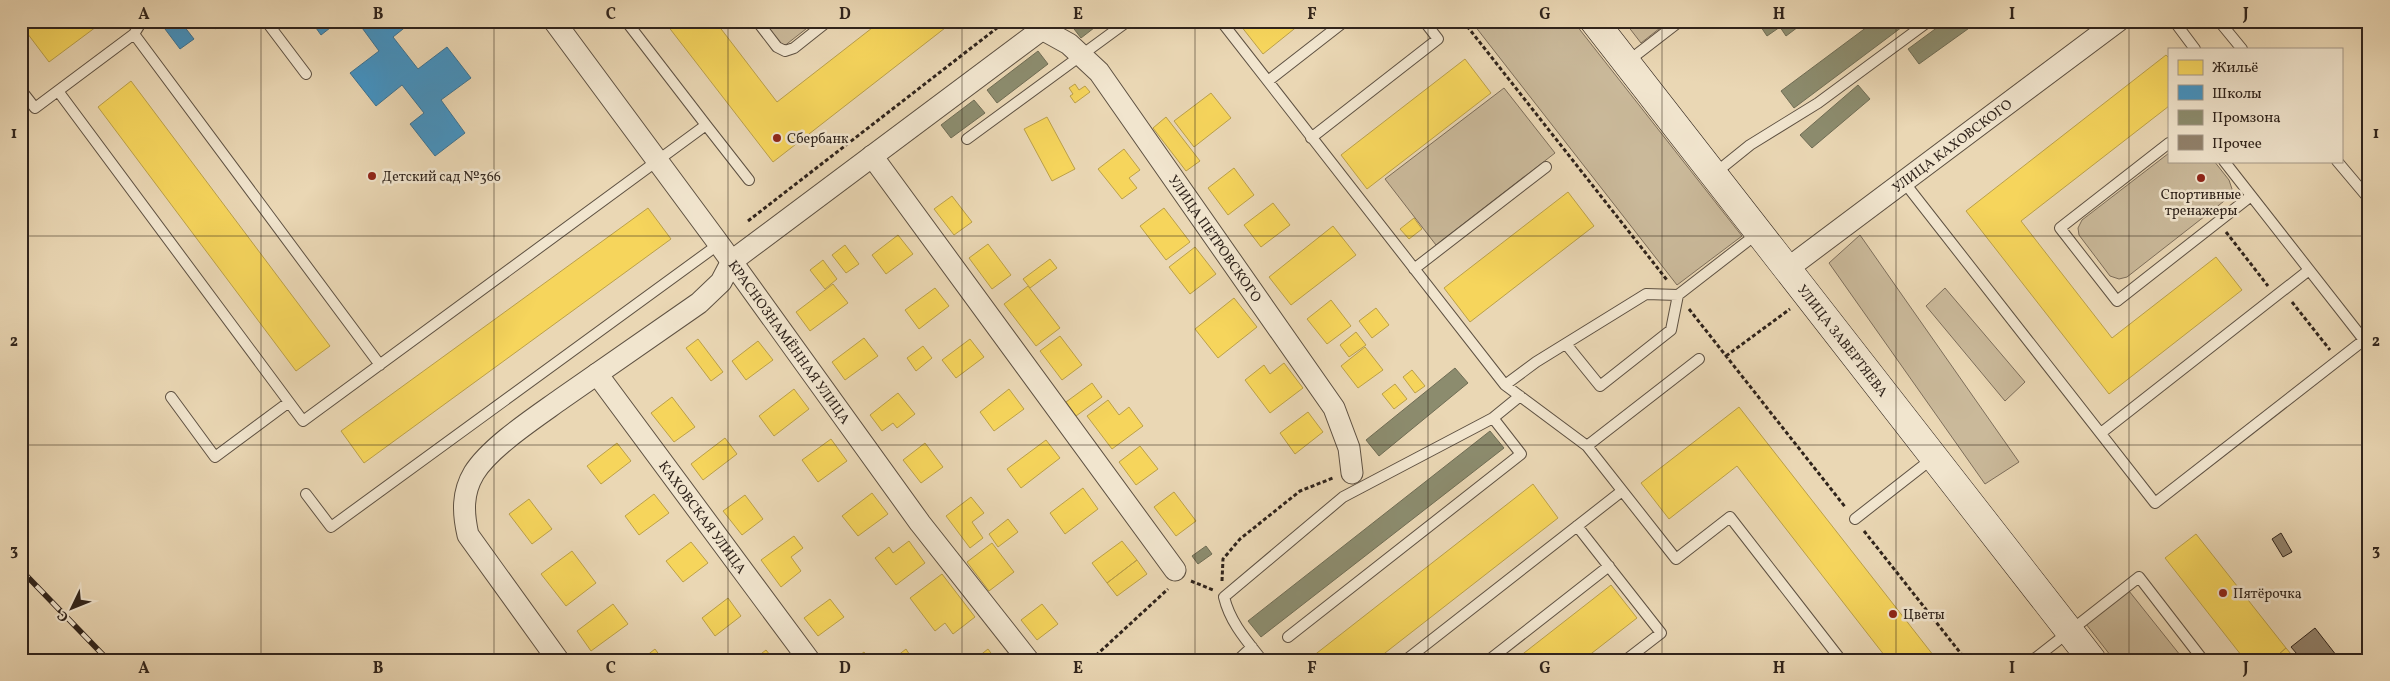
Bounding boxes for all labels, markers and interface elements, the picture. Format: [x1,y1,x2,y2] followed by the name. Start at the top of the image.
[138,4,150,26] text: A
[373,4,384,26] text: B
[606,4,616,26] text: C
[839,4,851,26] text: D
[1073,4,1083,26] text: E
[1307,4,1317,26] text: F
[1539,4,1551,26] text: G
[1773,4,1785,26] text: H
[2009,4,2015,26] text: I
[2242,4,2249,26] text: J
[2168,48,2342,162] legend
[2212,58,2258,79] text: Жильё
[2212,84,2262,105] text: Школы
[1889,95,2017,198] street label: УЛИЦА КАХОВСКОГО
[2212,108,2281,129] text: Промзона
[11,123,17,145] text: 1
[2373,123,2379,145] text: 1
[787,130,849,149] place label: Сбербанк
[771,132,783,144] marker: Сбербанк
[2212,134,2262,155] text: Прочее
[382,168,501,187] place label: Детский сад №366
[366,170,378,182] marker: Детский сад №366
[1163,172,1265,307] street label: УЛИЦА ПЕТРОВСКОГО
[2195,172,2207,184] marker: Спортивные тренажеры
[2161,186,2242,221] place label: Спортивные тренажеры
[723,257,854,429] street label: КРАСНОЗНАМЁННАЯ УЛИЦА
[1792,281,1892,402] street label: УЛИЦА ЗАВЕРТЯЕВА
[10,331,18,353] text: 2
[2372,331,2380,353] text: 2
[654,457,750,578] street label: КАХОВСКАЯ УЛИЦА
[10,540,18,562] text: 3
[2372,540,2380,562] text: 3
[48,584,98,634] north arrow
[2233,585,2302,604] place label: Пятёрочка
[2217,587,2229,599] marker: Пятёрочка
[54,606,74,626] text: С
[1903,606,1945,625] place label: Цветы
[1887,608,1899,620] marker: Цветы
[138,658,150,680] text: A
[373,658,384,680] text: B
[606,658,616,680] text: C
[839,658,851,680] text: D
[1073,658,1083,680] text: E
[1307,658,1317,680] text: F
[1539,658,1551,680] text: G
[1773,658,1785,680] text: H
[2009,658,2015,680] text: I
[2242,658,2249,680] text: J

